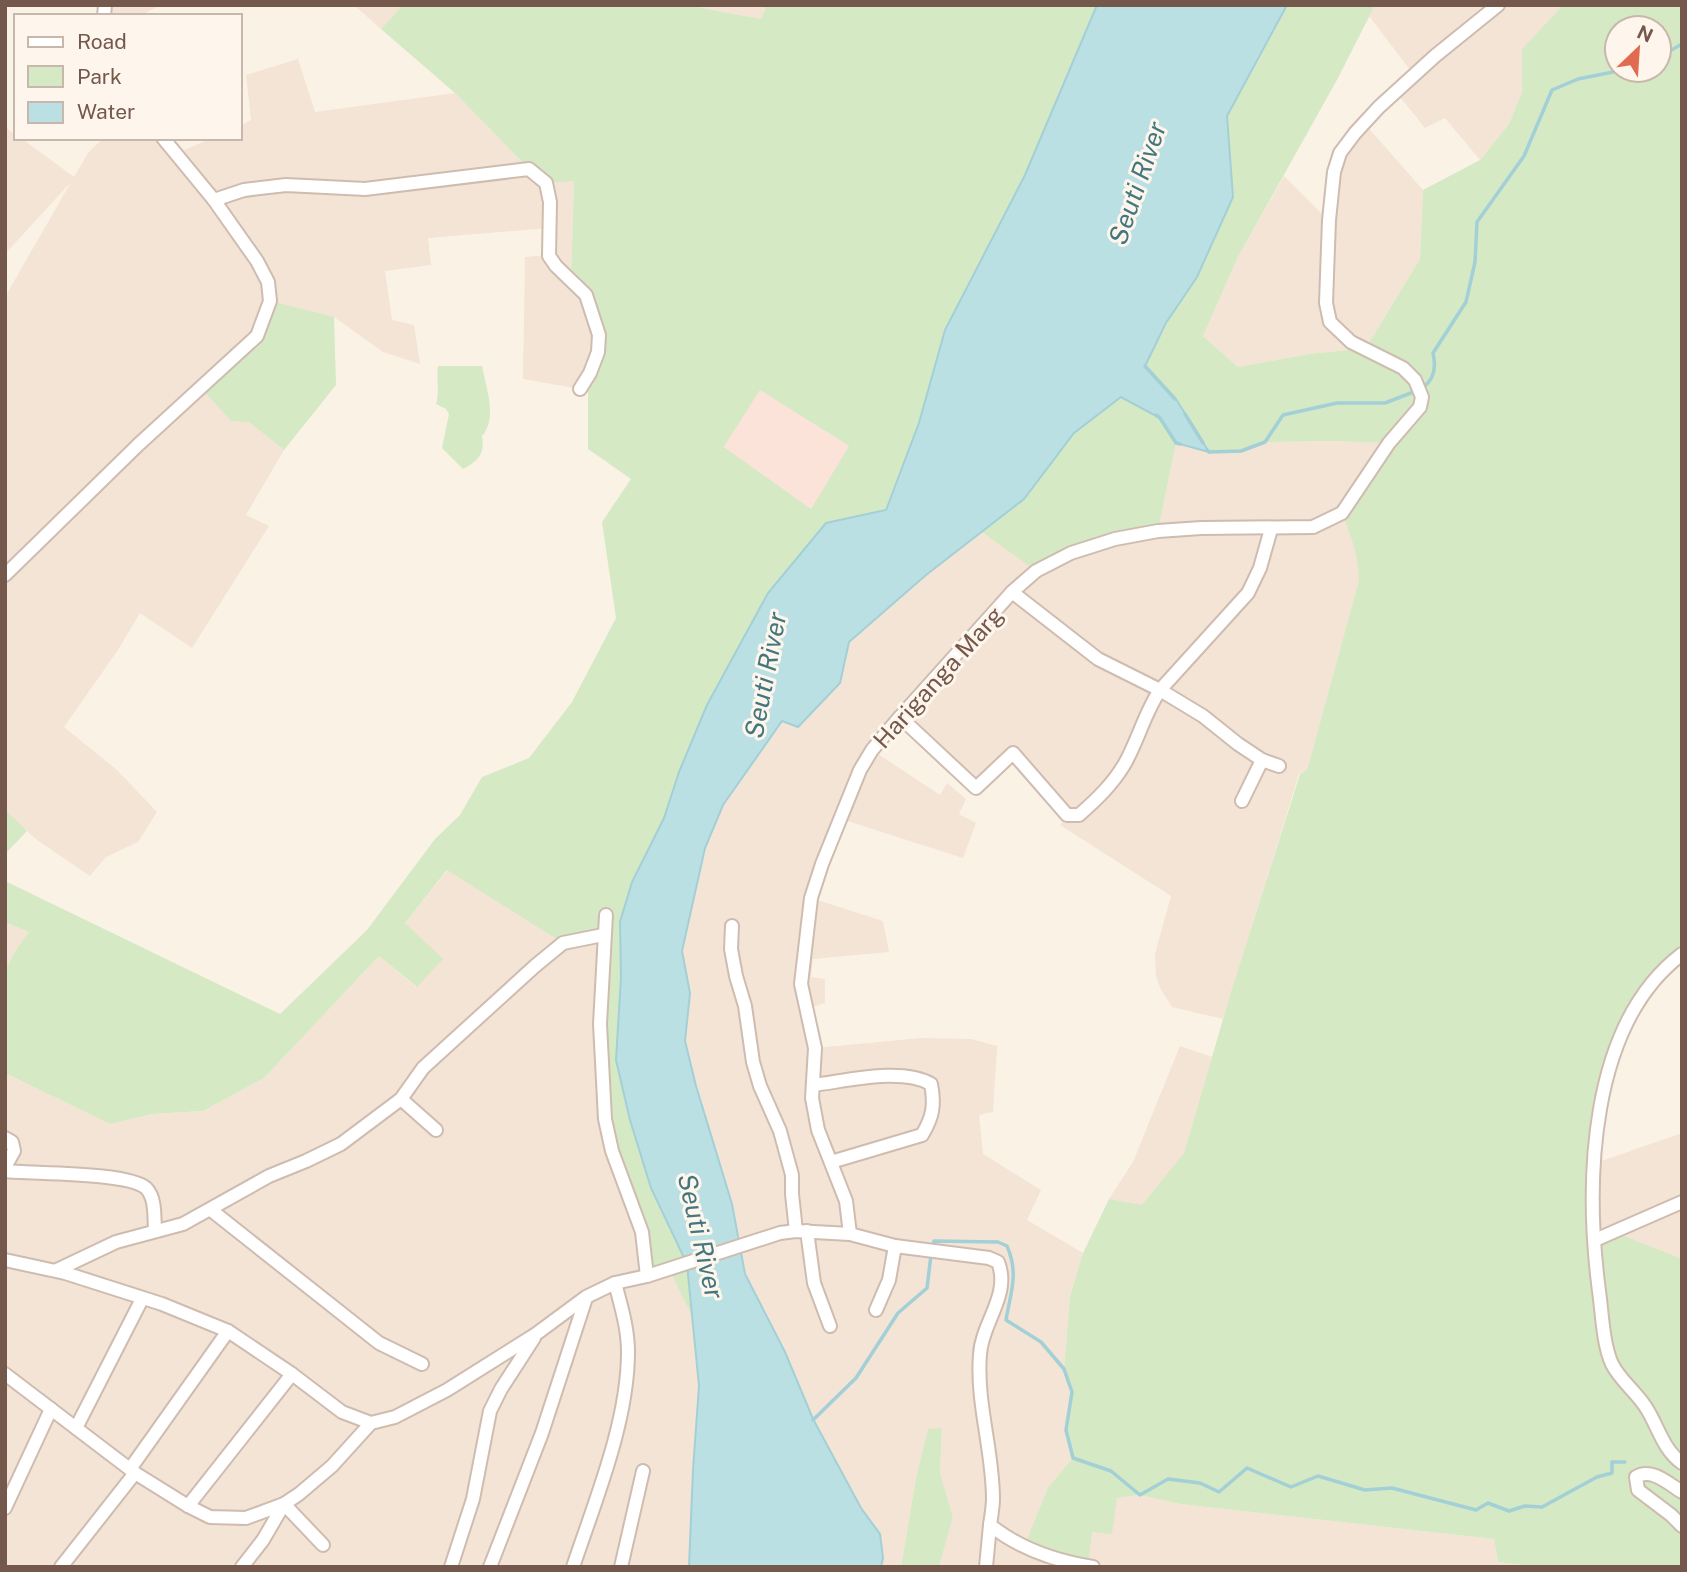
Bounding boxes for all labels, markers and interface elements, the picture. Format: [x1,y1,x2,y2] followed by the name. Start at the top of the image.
[14,14,242,140] legend
[1603,14,1673,84] north arrow
[1634,20,1657,47] text: N
[77,29,127,54] text: Road
[77,64,122,89] text: Park
[77,99,135,124] text: Water
[1102,117,1172,248] water label: Seuti River
[867,601,1009,753] street label: Hariganga Marg
[738,609,792,741] water label: Seuti River
[672,1170,731,1302] water label: Seuti River

